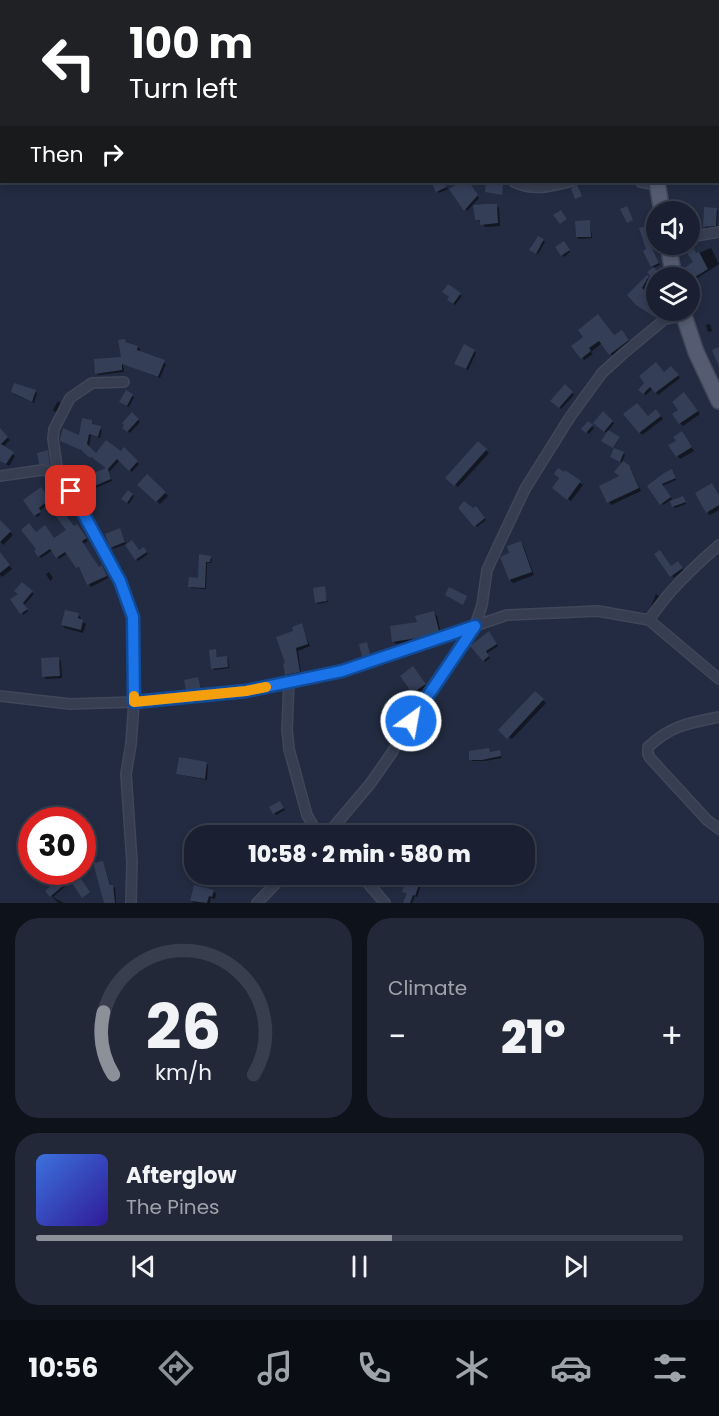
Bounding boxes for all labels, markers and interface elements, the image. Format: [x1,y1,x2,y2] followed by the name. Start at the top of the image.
[129,14,253,73] text: 100 m
[30,24,108,102] icon: left
[129,70,238,107] text: Turn left
[96,138,129,171] icon: right
[30,139,84,170] text: Then
[646,201,700,321] map controls
[646,201,700,255] button: sound
[646,267,700,321] button: layers
[45,465,96,516] pin
[54,474,87,507] icon: arrive
[379,689,443,753] position arrow
[18,807,96,885] speed limit sign: 30
[248,839,471,870] text: 10:58 · 2 min · 580 m
[388,974,467,1002] text: Climate
[146,983,221,1071] text: 26
[501,1006,566,1069] text: 21°
[388,1013,406,1060] text: −
[660,1013,683,1060] text: +
[155,1057,212,1088] text: km/h
[126,1160,237,1191] text: Afterglow
[126,1193,220,1221] text: The Pines
[127,1250,160,1283] icon: previous
[343,1250,376,1283] icon: pause
[559,1250,592,1283] icon: next
[155,1347,197,1389] icon: directions
[254,1347,296,1389] icon: music
[353,1347,395,1389] icon: phone
[451,1347,493,1389] icon: climate
[550,1347,592,1389] icon: car
[649,1347,691,1389] icon: filters
[28,1349,99,1386] text: 10:56

